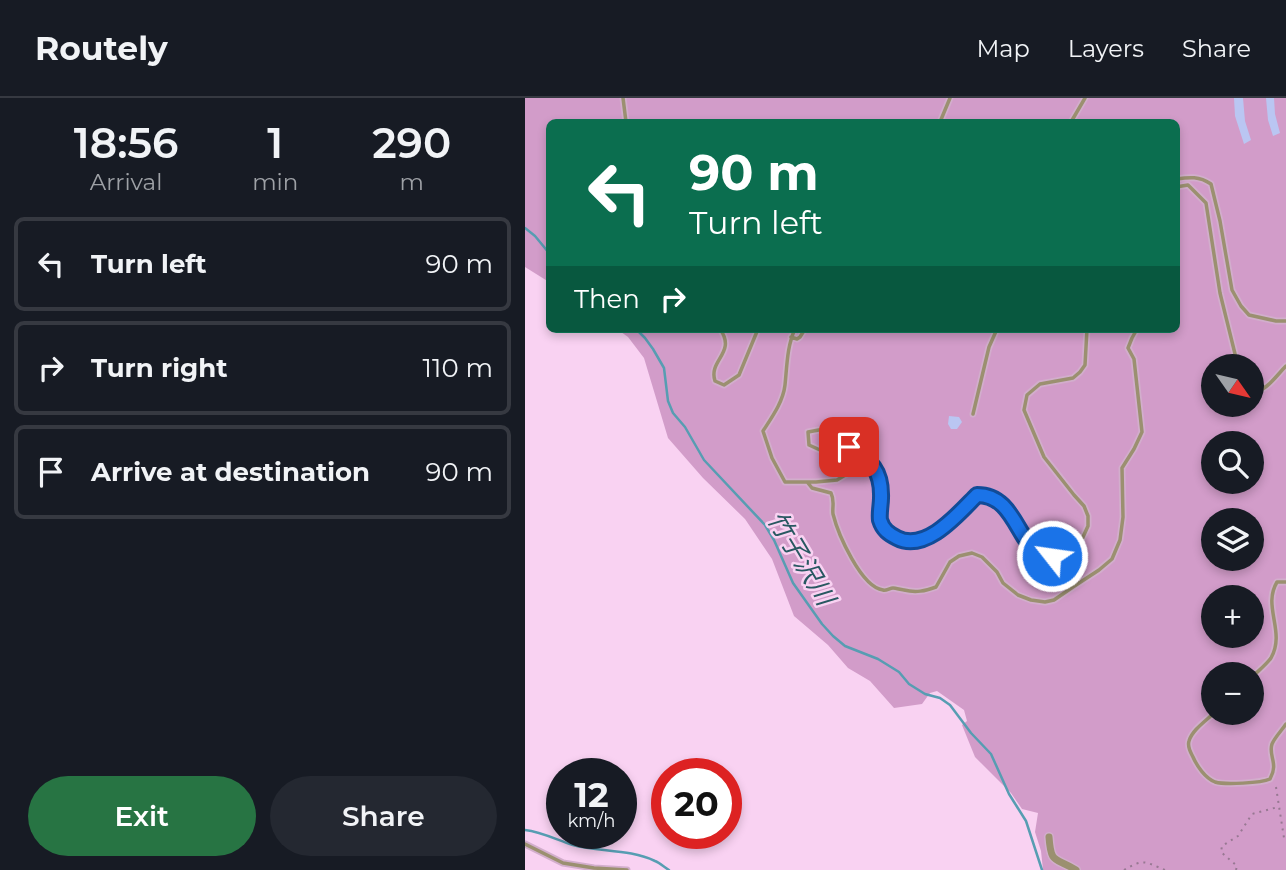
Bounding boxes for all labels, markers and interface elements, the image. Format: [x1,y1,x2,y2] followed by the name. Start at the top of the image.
[35,28,168,68] text: Routely
[976,34,1030,63] text: Map
[1068,34,1144,63] text: Layers
[1182,34,1251,63] text: Share
[74,117,178,169] text: 18:56
[267,117,283,169] text: 1
[372,117,451,169] text: 290
[689,143,819,202] text: 90 m
[574,147,665,238] icon: left
[90,168,162,196] text: Arrival
[252,168,298,196] text: min
[399,168,424,196] text: m
[689,203,823,242] text: Turn left
[32,245,70,283] icon: left
[91,248,207,280] text: Turn left
[426,248,493,280] text: 90 m
[654,280,692,318] icon: right
[574,283,640,315] text: Then
[32,349,70,387] icon: right
[91,352,227,384] text: Turn right
[423,352,493,384] text: 110 m
[1201,354,1263,416] north arrow
[1201,354,1264,725] map controls
[819,417,879,477] pin
[830,428,868,466] icon: arrive
[1201,431,1264,494] button: search
[32,453,70,491] icon: arrive
[91,456,370,488] text: Arrive at destination
[426,456,493,488] text: 90 m
[760,505,843,613] water label: 竹子沢川
[1201,508,1264,571] button: layers
[1015,519,1089,593] position arrow
[1201,585,1264,648] button: +
[1201,662,1264,725] button: −
[651,758,742,849] speed limit sign: 20
[574,773,609,816] text: 12
[28,776,256,856] button: Exit
[270,776,497,856] button: Share
[567,810,616,832] text: km/h

